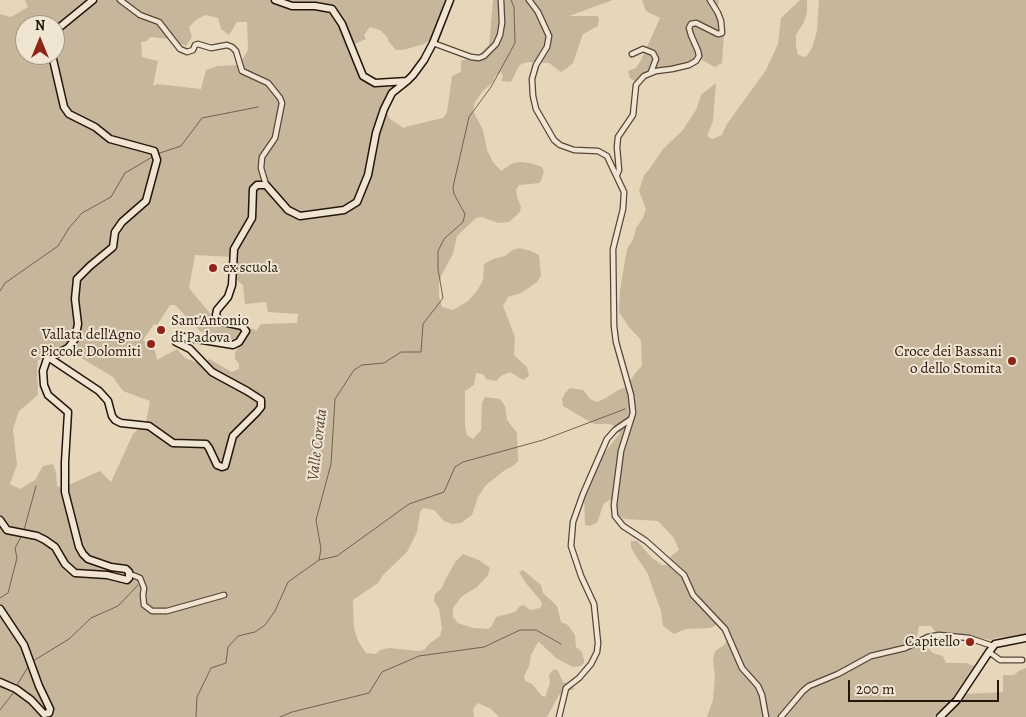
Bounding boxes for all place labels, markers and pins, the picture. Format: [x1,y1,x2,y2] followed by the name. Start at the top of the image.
[223,259,278,277] place label: ex scuola
[207,262,219,274] marker: ex scuola
[171,312,249,347] place label: Sant'Antonio di Padova
[155,324,167,336] marker: Sant'Antonio di Padova
[31,326,141,361] place label: Vallata dell'Agno e Piccole Dolomiti
[145,338,157,350] marker: Vallata dell'Agno e Piccole Dolomiti
[895,343,1002,378] place label: Croce dei Bassani o dello Stomita
[1006,355,1018,367] marker: Croce dei Bassani o dello Stomita
[905,633,960,651] place label: Capitello
[964,636,976,648] marker: Capitello

